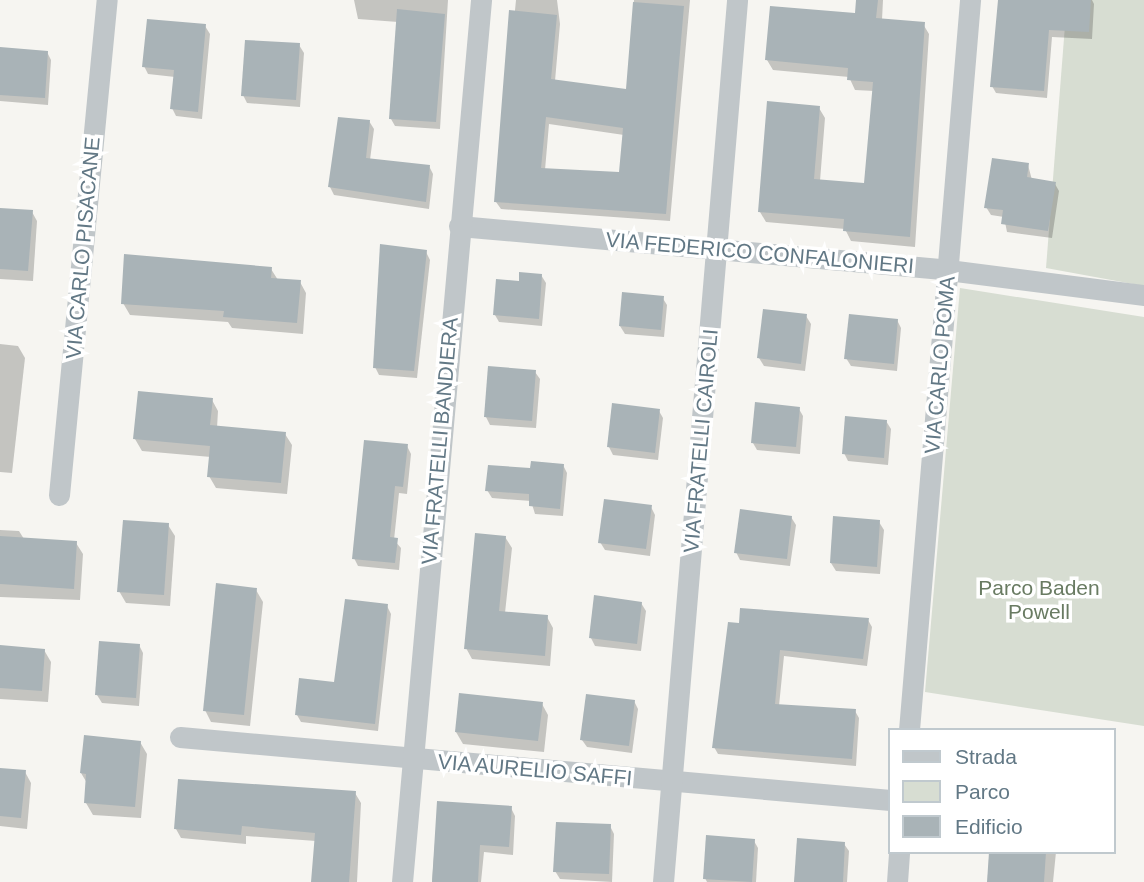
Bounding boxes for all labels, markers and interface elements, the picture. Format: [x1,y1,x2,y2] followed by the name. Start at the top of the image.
[61,135,105,361] street label: VIA CARLO PISACANE
[604,227,916,279] street label: VIA FEDERICO CONFALONIERI
[920,274,960,456] street label: VIA CARLO POMA
[417,316,463,566] street label: VIA FRATELLI BANDIERA
[679,327,723,555] street label: VIA FRATELLI CAIROLI
[978,575,1100,625] park label: Parco Baden Powell
[888,728,1116,854] legend
[955,745,1017,768] text: Strada
[436,749,634,791] street label: VIA AURELIO SAFFI
[955,780,1010,803] text: Parco
[955,815,1023,838] text: Edificio

